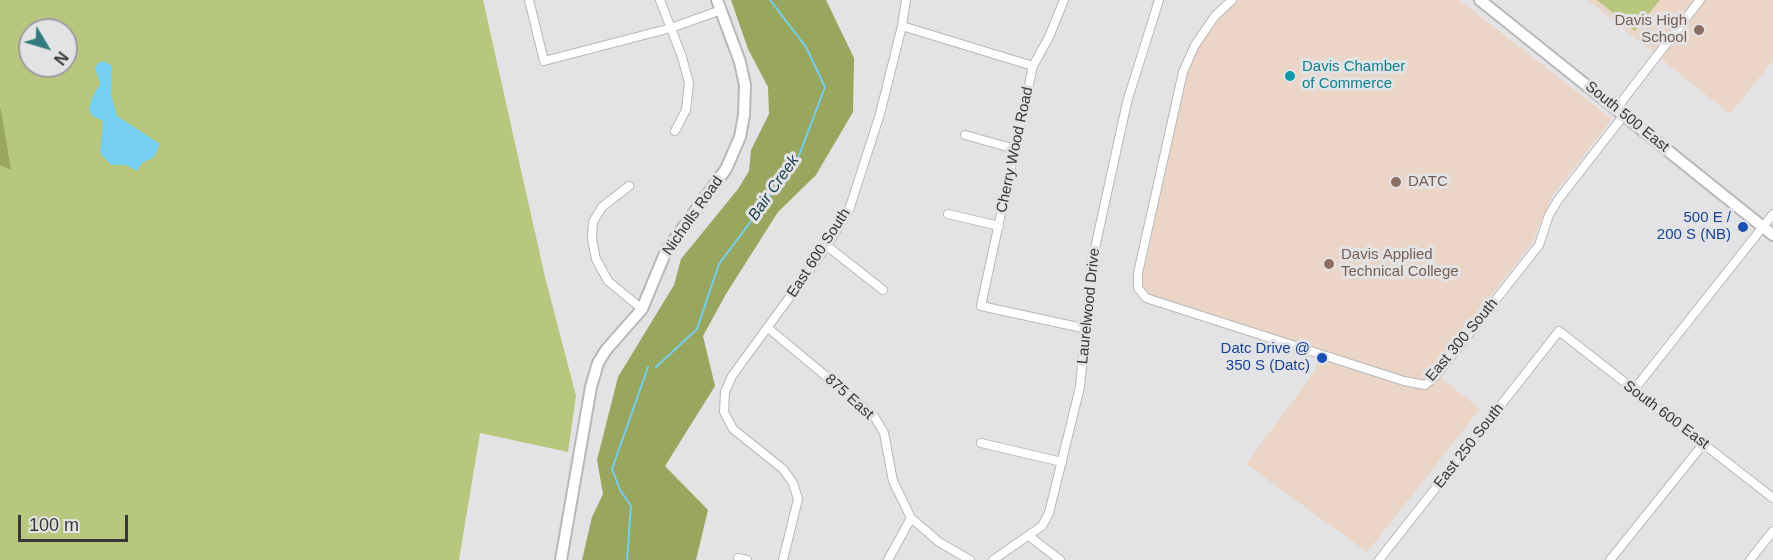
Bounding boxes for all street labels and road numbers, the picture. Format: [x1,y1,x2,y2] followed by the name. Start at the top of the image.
[1581,78,1673,156] street label: South 500 East
[993,85,1037,215] street label: Cherry Wood Road
[659,173,727,259] street label: Nicholls Road
[784,205,854,301] street label: East 600 South
[1074,247,1104,365] street label: Laurelwood Drive
[1422,295,1502,385] street label: East 300 South
[821,371,877,423] street label: 875 East
[1620,377,1712,453] street label: South 600 East
[1430,400,1508,492] street label: East 250 South

